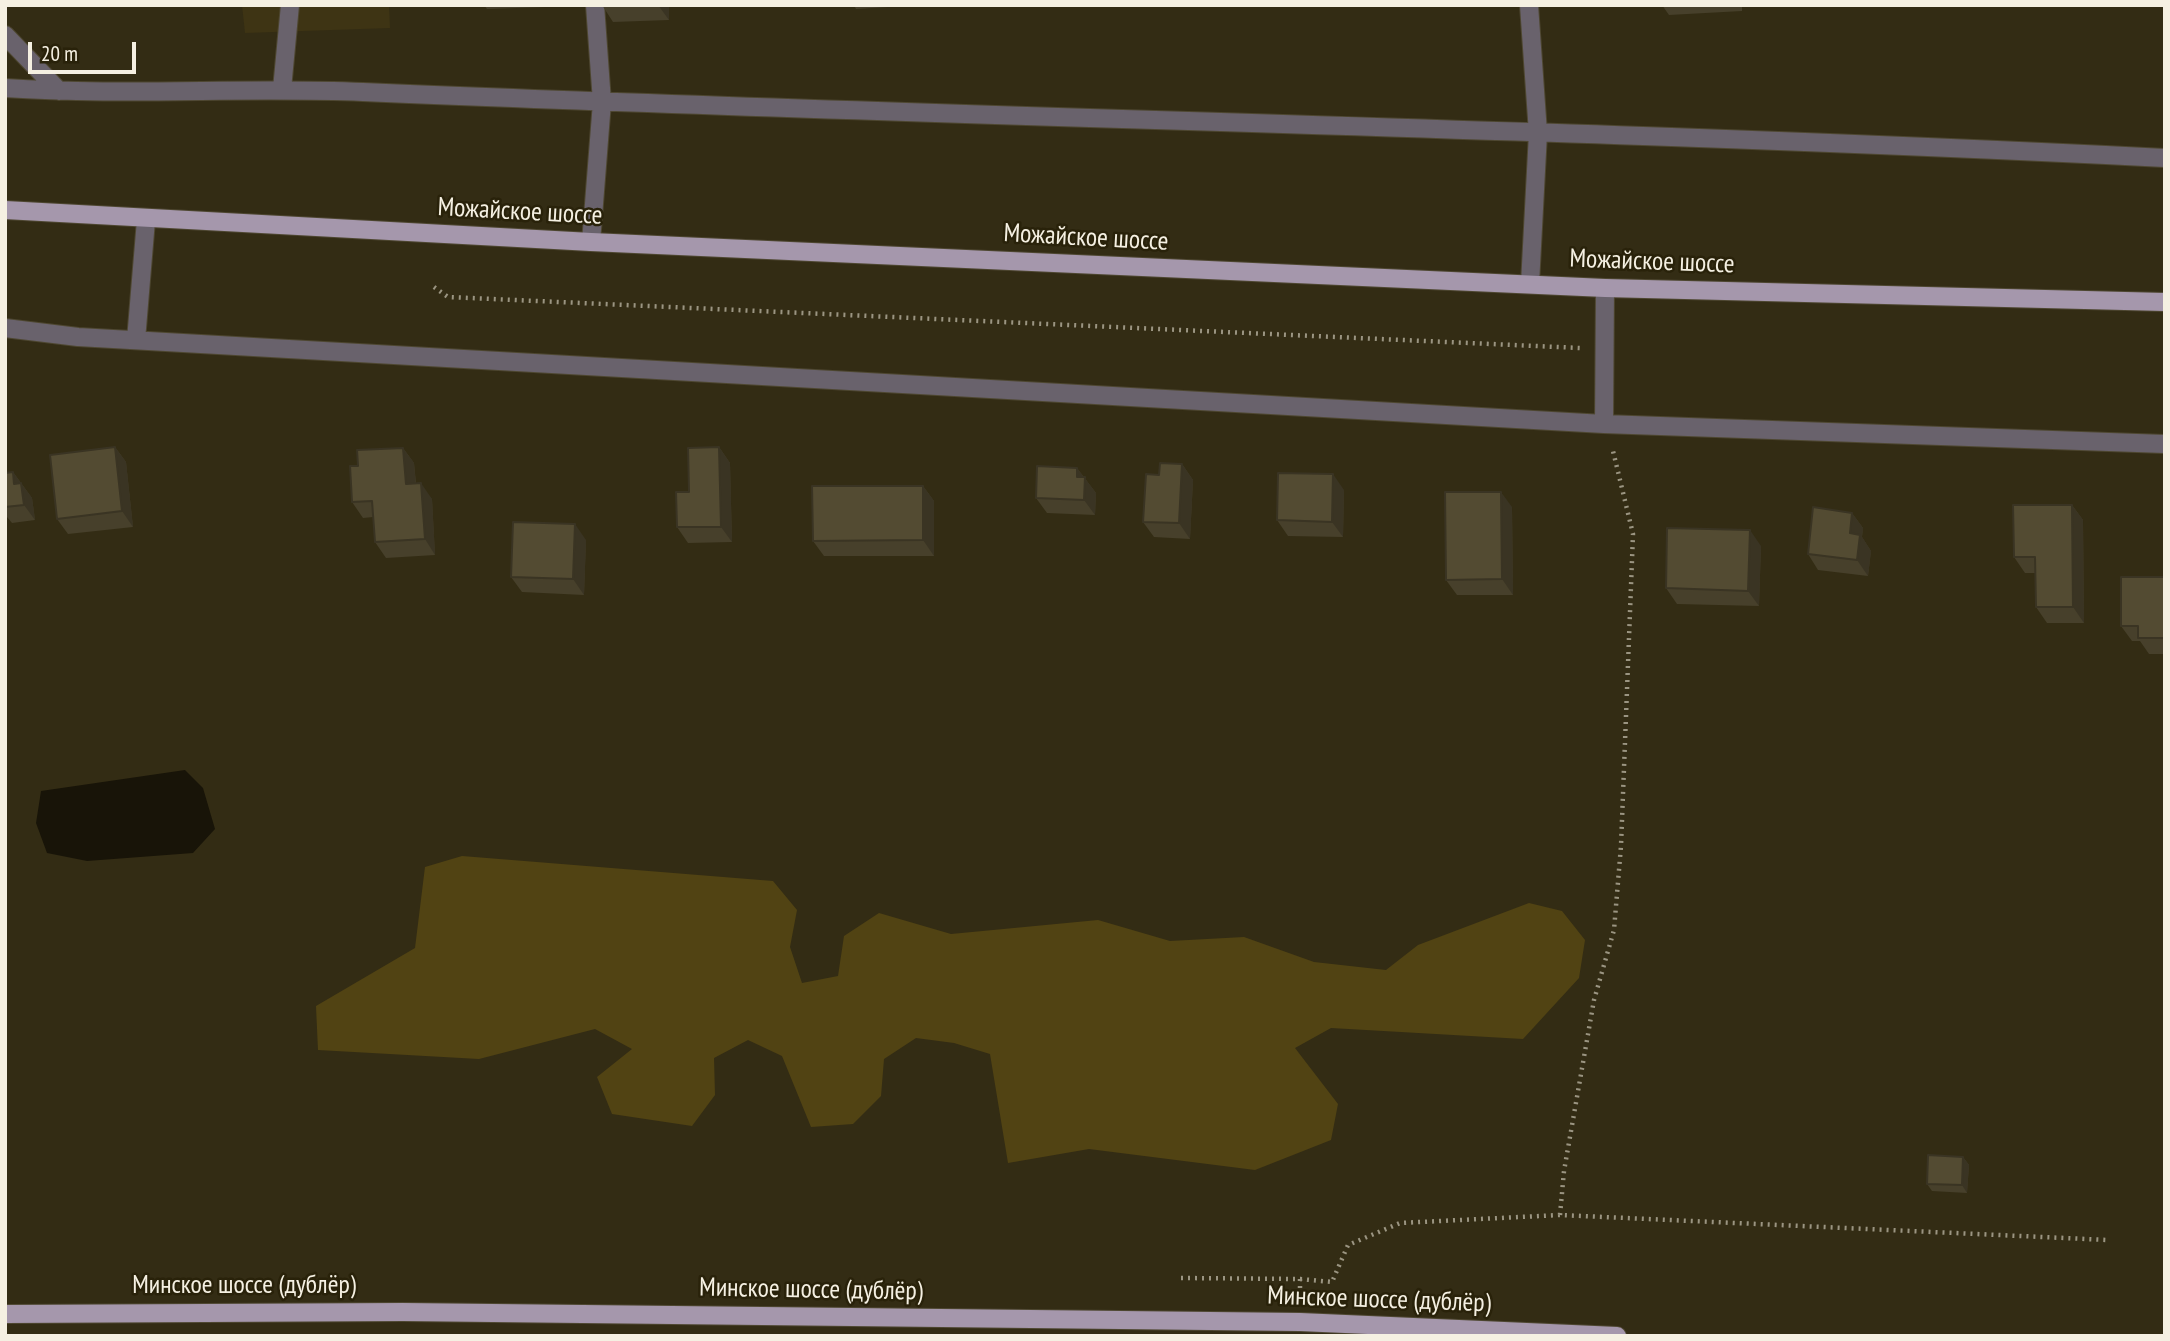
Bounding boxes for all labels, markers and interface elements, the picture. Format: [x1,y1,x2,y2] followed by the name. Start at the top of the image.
[32,28,140,72] scale bar
[41,40,78,67] text: 20 m
[437,192,603,232] street label: Можайское шоссе
[1003,218,1169,258] street label: Можайское шоссе
[1569,244,1735,280] street label: Можайское шоссе
[132,1270,356,1302] street label: Минское шоссе (дублёр)
[699,1272,923,1308] street label: Минское шоссе (дублёр)
[1267,1281,1491,1319] street label: Минское шоссе (дублёр)

